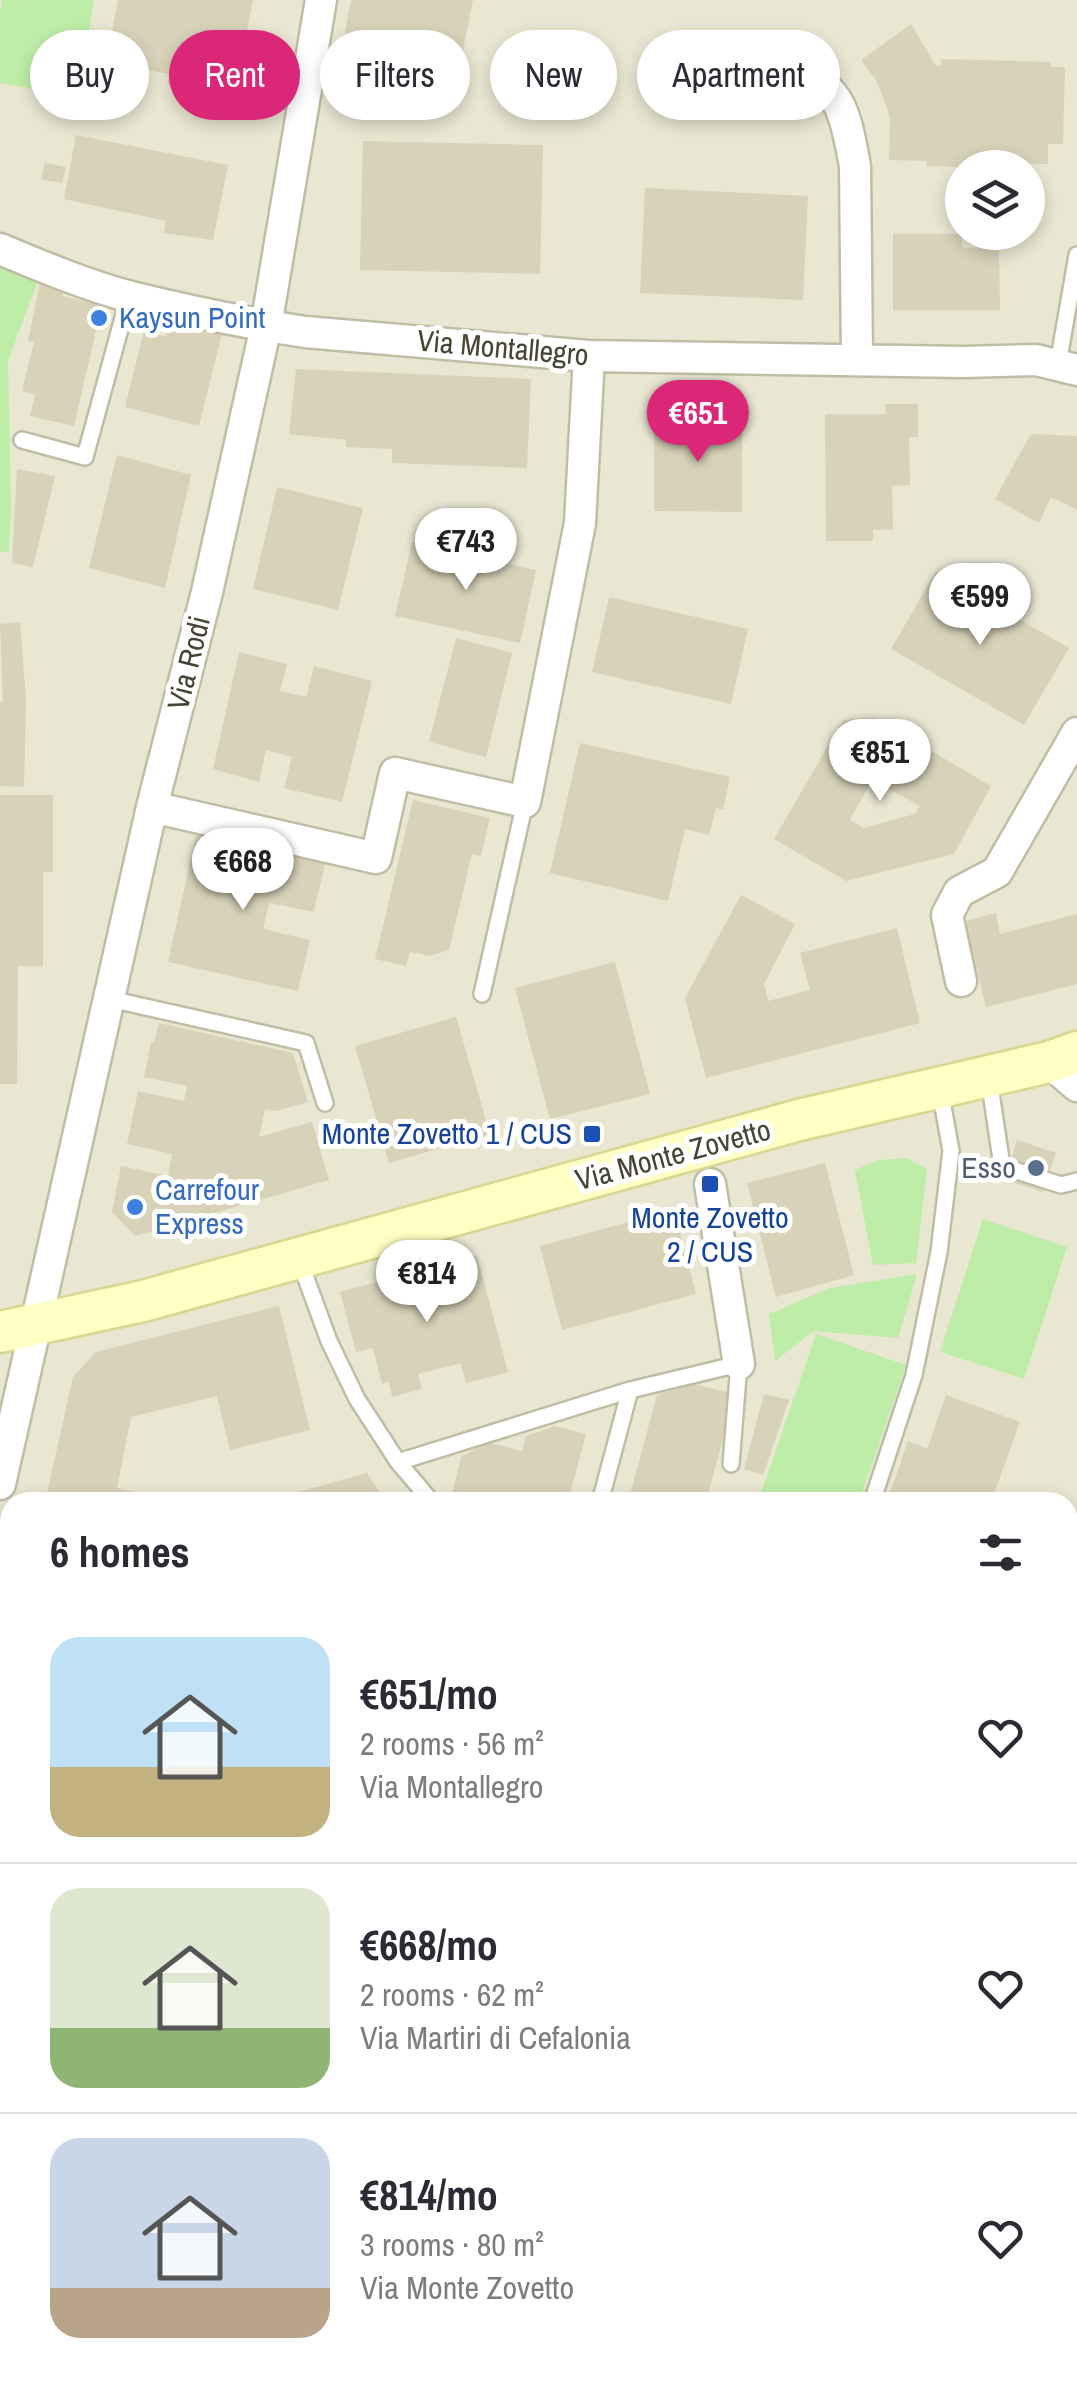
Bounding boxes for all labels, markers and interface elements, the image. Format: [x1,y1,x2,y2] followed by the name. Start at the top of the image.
[30,30,149,120] chip: Buy
[169,30,300,120] chip: Rent
[320,30,470,120] chip: Filters
[490,30,617,120] chip: New
[637,30,840,120] chip: Apartment
[945,150,1045,250] map controls
[945,150,1045,250] button: layers
[119,297,265,337] place label: Kaysun Point
[88,307,110,329] marker: Kaysun Point
[416,320,590,374] street label: Via Montallegro
[639,380,757,465] pin: €651
[669,391,727,434] text: €651
[407,508,525,593] pin: €743
[437,519,495,562] text: €743
[921,563,1039,648] pin: €599
[951,574,1009,617] text: €599
[157,612,219,714] street label: Via Rodi
[821,719,939,804] pin: €851
[851,730,909,773] text: €851
[184,828,302,913] pin: €668
[214,839,272,882] text: €668
[571,1109,775,1199] street label: Via Monte Zovetto
[322,1113,572,1153] place label: Monte Zovetto 1 / CUS
[581,1123,603,1145] marker: Monte Zovetto 1 / CUS
[961,1147,1016,1187] place label: Esso
[1025,1157,1047,1179] marker: Esso
[155,1169,260,1243] place label: Carrefour Express
[699,1173,721,1195] marker: Monte Zovetto 2 / CUS
[124,1196,146,1218] marker: Carrefour Express
[631,1197,789,1271] place label: Monte Zovetto 2 / CUS
[368,1240,486,1325] pin: €814
[398,1251,456,1294] text: €814
[50,1524,190,1580] text: 6 homes
[973,1525,1028,1580] icon: filters
[360,1666,498,1722] text: €651/mo
[130,1677,250,1797] icon: home
[973,1710,1028,1765] icon: heart
[360,1722,544,1765] text: 2 rooms · 56 m²
[360,1765,543,1808] text: Via Montallegro
[360,1917,498,1973] text: €668/mo
[130,1928,250,2048] icon: home
[973,1961,1028,2016] icon: heart
[360,1973,544,2016] text: 2 rooms · 62 m²
[360,2016,631,2059] text: Via Martiri di Cefalonia
[360,2167,498,2223] text: €814/mo
[130,2178,250,2298] icon: home
[973,2211,1028,2266] icon: heart
[360,2223,544,2266] text: 3 rooms · 80 m²
[360,2266,574,2309] text: Via Monte Zovetto

